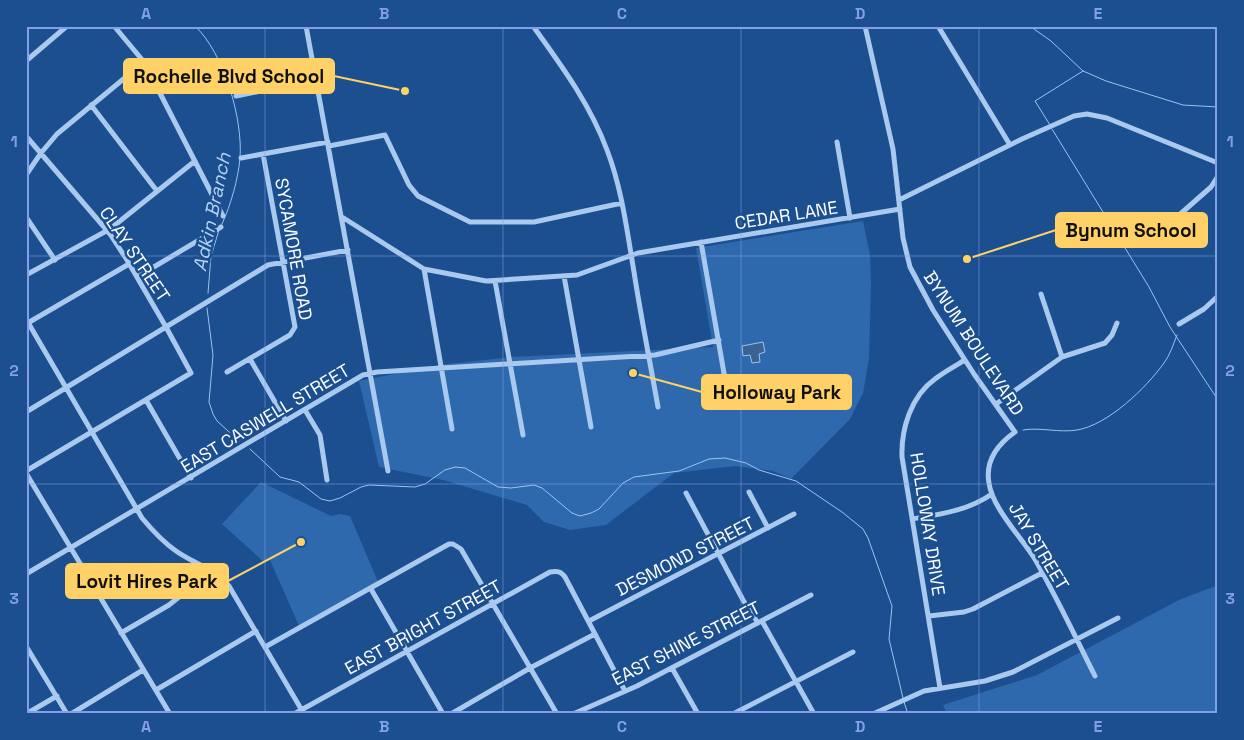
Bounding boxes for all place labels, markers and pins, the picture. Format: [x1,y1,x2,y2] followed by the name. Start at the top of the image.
[124,59,334,93] callout: Rochelle Blvd School
[1056,213,1207,247] callout: Bynum School
[702,375,851,409] callout: Holloway Park
[66,564,228,598] callout: Lovit Hires Park

